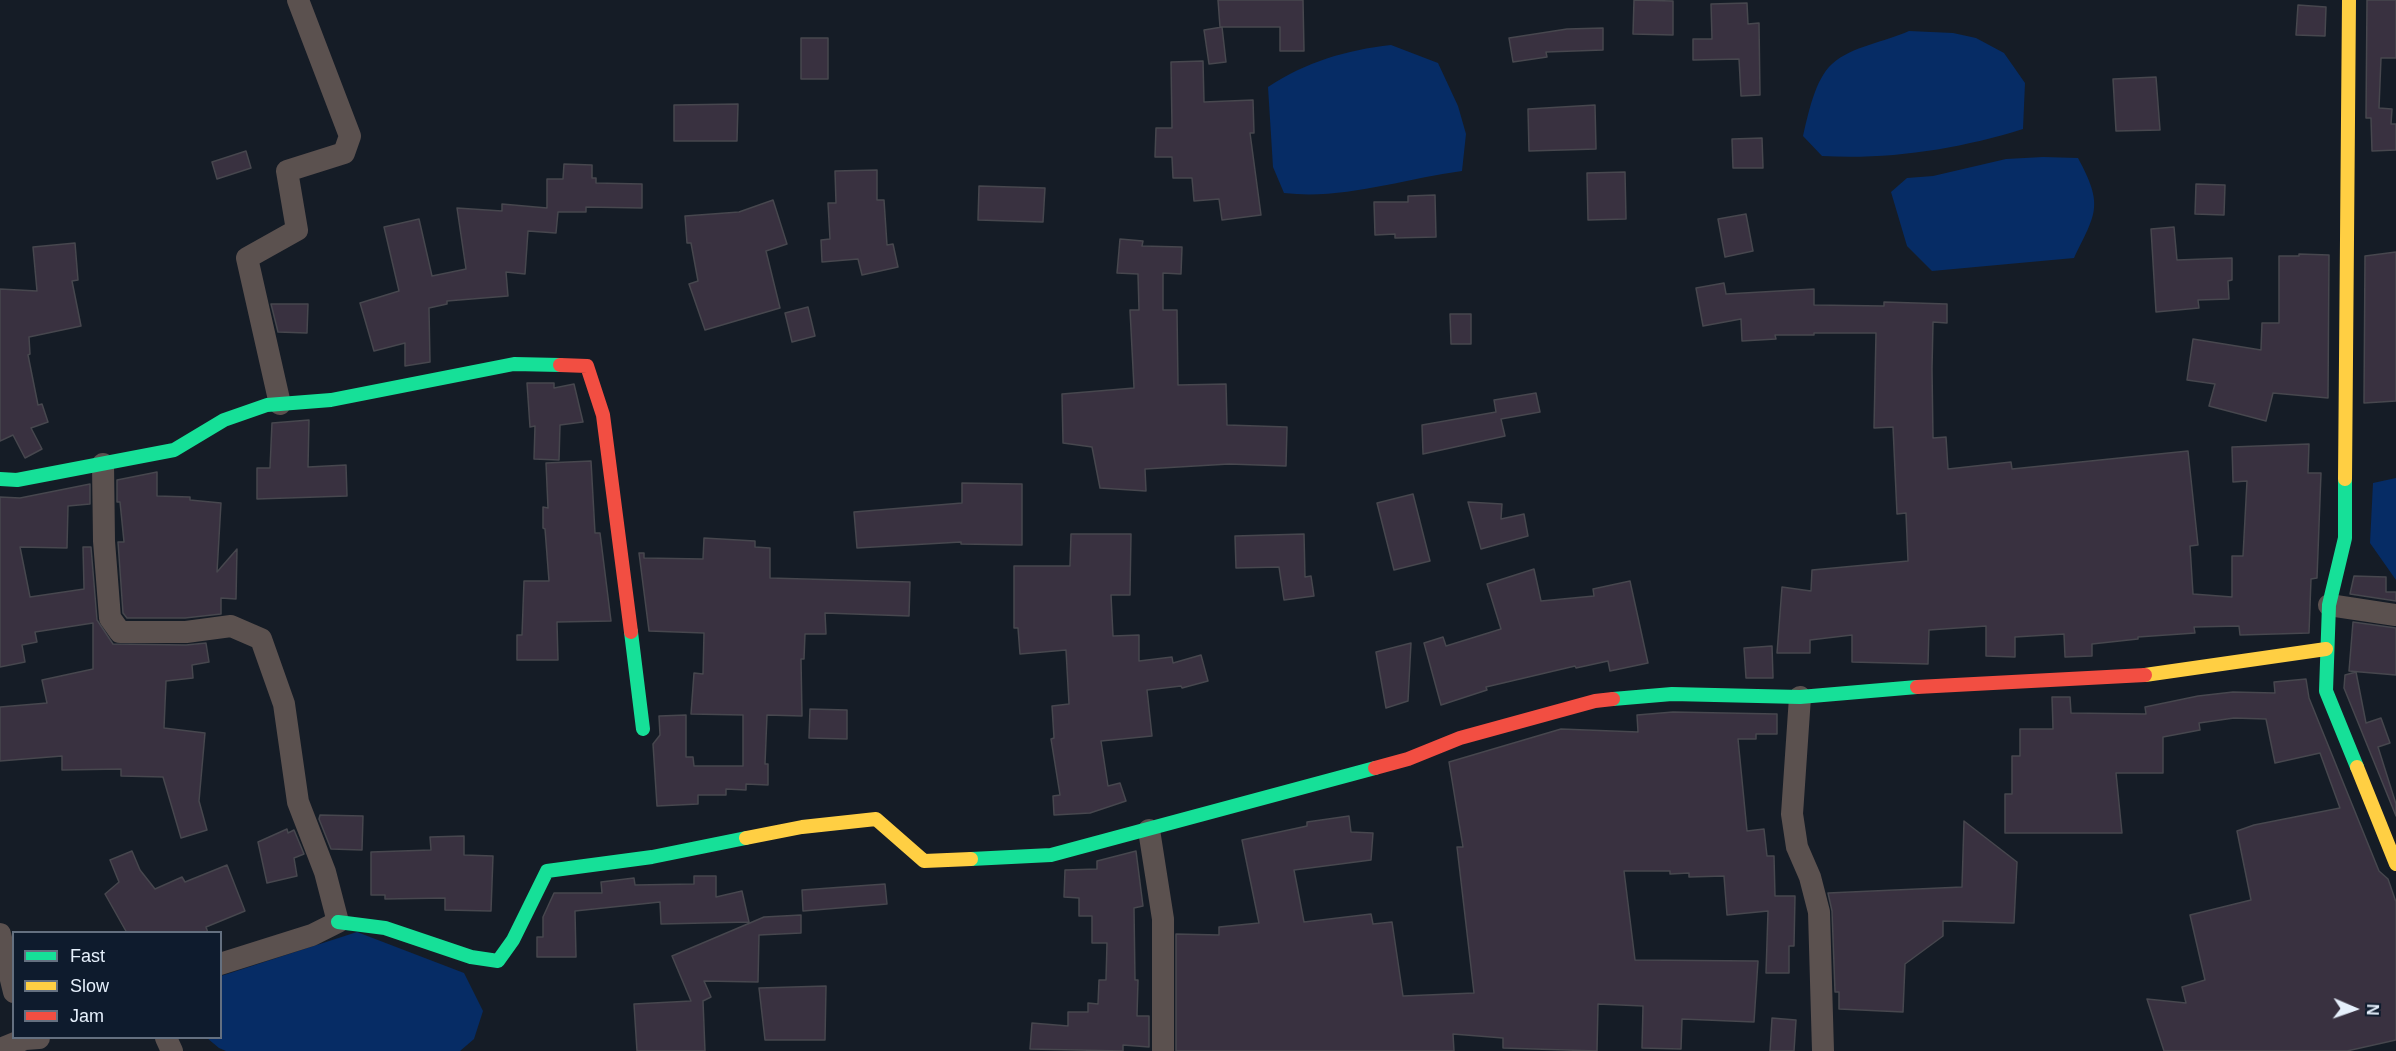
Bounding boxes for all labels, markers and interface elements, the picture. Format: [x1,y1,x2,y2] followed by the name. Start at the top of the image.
[12,931,222,1039] legend
[70,946,105,966] text: Fast
[70,976,109,996] text: Slow
[2324,979,2384,1039] north arrow
[2364,1004,2381,1016] text: N
[70,1006,104,1026] text: Jam

